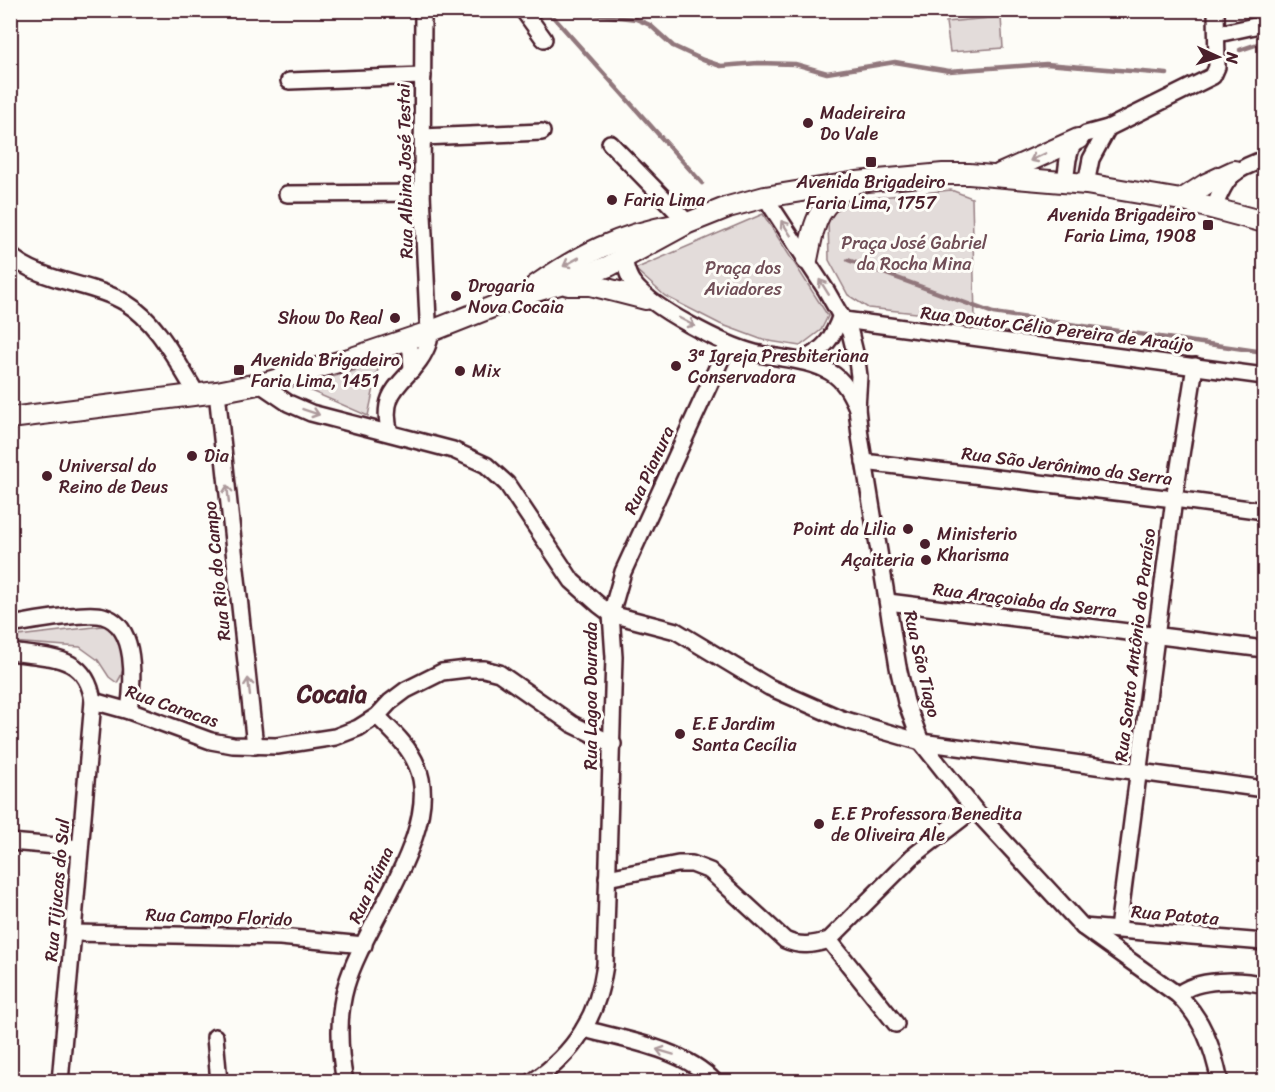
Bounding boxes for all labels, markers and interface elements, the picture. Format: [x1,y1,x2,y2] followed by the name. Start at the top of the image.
[1188,27,1248,87] north arrow
[1218,50,1247,65] text: N
[387,82,423,259] street label: Rua Albina José Testai
[820,97,905,150] place label: Madeireira Do Vale
[801,116,815,130] marker: Madeireira Do Vale
[1029,152,1047,163] one-way arrow
[864,155,878,169] marker: Avenida Brigadeiro Faria Lima, 1757
[796,166,945,219] place label: Avenida Brigadeiro Faria Lima, 1757
[624,184,706,216] place label: Faria Lima
[605,193,619,207] marker: Faria Lima
[1046,199,1196,252] place label: Avenida Brigadeiro Faria Lima, 1908
[1201,218,1215,232] marker: Avenida Brigadeiro Faria Lima, 1908
[780,220,793,237] one-way arrow
[841,227,988,280] park label: Praça José Gabriel da Rocha Mina
[703,252,782,305] park label: Praça dos Aviadores
[563,256,580,268] one-way arrow
[468,270,564,323] place label: Drogaria Nova Cocaia
[818,280,830,296] one-way arrow
[449,289,463,303] marker: Drogaria Nova Cocaia
[919,296,1195,362] street label: Rua Doutor Célio Pereira de Araújo
[278,302,384,334] place label: Show Do Real
[388,311,402,325] marker: Show Do Real
[678,316,695,328] one-way arrow
[688,340,869,393] place label: 3ª Igreja Presbiteriana Conservadora
[250,344,400,397] place label: Avenida Brigadeiro Faria Lima, 1451
[472,355,502,387] place label: Mix
[669,359,683,373] marker: 3ª Igreja Presbiteriana Conservadora
[232,363,246,377] marker: Avenida Brigadeiro Faria Lima, 1451
[453,364,467,378] marker: Mix
[301,408,319,419] one-way arrow
[615,420,683,520] street label: Rua Pianura
[960,437,1174,495] street label: Rua São Jerônimo da Serra
[204,440,230,472] place label: Dia
[185,449,199,463] marker: Dia
[59,450,169,503] place label: Universal do Reino de Deus
[40,469,54,483] marker: Universal do Reino de Deus
[222,484,233,504] one-way arrow
[194,500,240,642] street label: Rua Rio do Campo
[793,513,896,545] place label: Point da Lilia
[937,518,1017,571] place label: Ministerio Kharisma
[901,522,915,536] marker: Point da Lilia
[1105,526,1165,763] street label: Rua Santo Antônio do Paraíso
[918,537,932,551] marker: Ministerio Kharisma
[840,544,915,576] place label: Açaiteria
[919,553,933,567] marker: Açaiteria
[931,573,1119,627] street label: Rua Araçoiaba da Serra
[894,607,950,721] street label: Rua São Tiago
[575,622,607,770] street label: Rua Lagoa Dourada
[296,673,367,715] district label: Cocaia
[121,675,223,737] street label: Rua Caracas
[243,678,254,698] one-way arrow
[692,708,798,761] place label: E.E Jardim Santa Cecília
[673,727,687,741] marker: E.E Jardim Santa Cecília
[831,798,1023,851] place label: E.E Professora Benedita de Oliveira Ale
[35,816,79,963] street label: Rua Tijucas do Sul
[812,817,826,831] marker: E.E Professora Benedita de Oliveira Ale
[339,841,403,929] street label: Rua Piúma
[1130,895,1221,935] street label: Rua Patota
[145,898,293,936] street label: Rua Campo Florido
[656,1046,675,1057] one-way arrow

